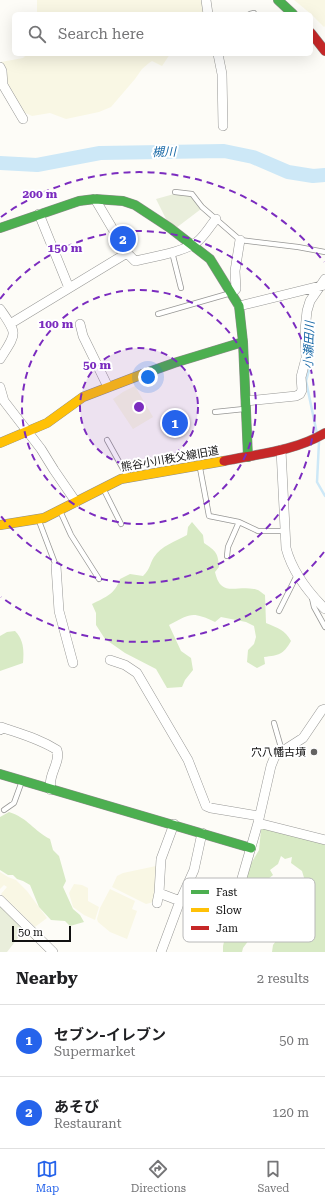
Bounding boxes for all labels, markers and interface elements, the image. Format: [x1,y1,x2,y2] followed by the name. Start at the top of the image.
[12,12,313,56] search box
[26,23,48,45] icon: search
[58,25,144,43] text: Search here
[152,145,178,159] water label: 槻川
[23,187,58,201] text: 200 m
[110,224,136,254] pin: 2
[48,241,83,255] text: 150 m
[39,317,74,331] text: 100 m
[301,319,317,369] water label: 小瀬田川
[83,358,111,372] text: 50 m
[138,367,158,387] your location
[132,400,146,414] centre of rings
[162,408,188,438] pin: 1
[120,444,220,474] street label: 熊谷小川秩父線旧道
[251,746,306,759] place label: 穴八幡古墳
[309,747,319,757] marker: 穴八幡古墳
[183,878,315,942] legend
[216,886,237,899] text: Fast
[216,904,243,917] text: Slow
[216,922,238,935] text: Jam
[12,924,71,943] scale bar
[18,926,43,939] text: 50 m
[16,968,78,988] text: Nearby
[257,971,309,986] text: 2 results
[54,1026,166,1044] text: セブン-イレブン
[25,1033,33,1048] text: 1
[279,1033,309,1048] text: 50 m
[54,1044,135,1059] text: Supermarket
[54,1098,99,1116] text: あそび
[25,1105,33,1120] text: 2
[272,1105,309,1120] text: 120 m
[54,1116,122,1131] text: Restaurant
[36,1158,59,1195] tab: Map
[131,1158,186,1195] tab: Directions
[257,1158,289,1195] tab: Saved

